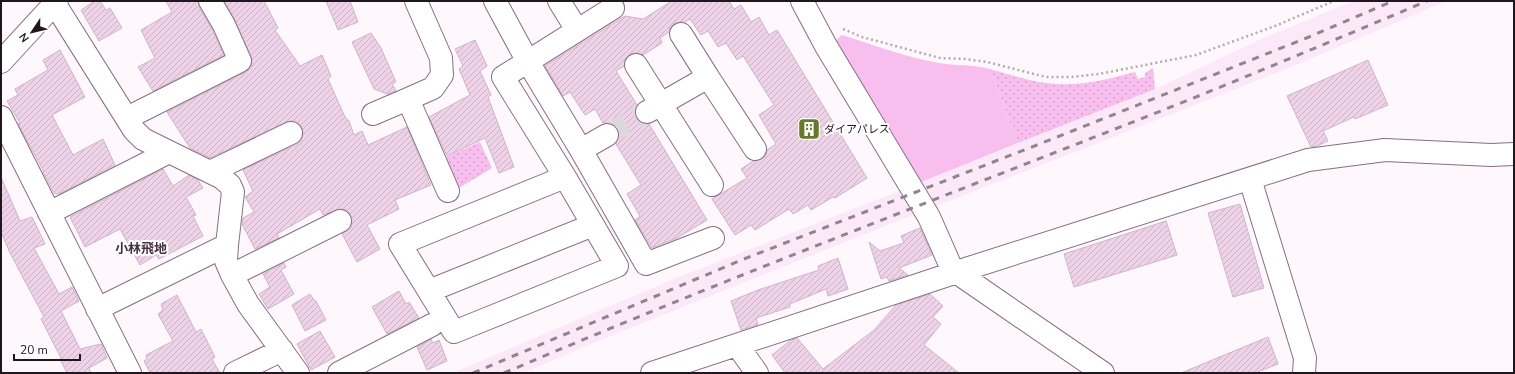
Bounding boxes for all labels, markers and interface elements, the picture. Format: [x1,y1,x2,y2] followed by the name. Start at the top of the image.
[12,12,52,52] north arrow
[16,30,33,45] text: N
[796,116,822,142] building icon: ダイアパレス
[824,122,890,137] place label: ダイアパレス
[115,240,167,258] district label: 小林飛地
[14,336,80,362] scale bar
[20,342,48,358] text: 20 m

